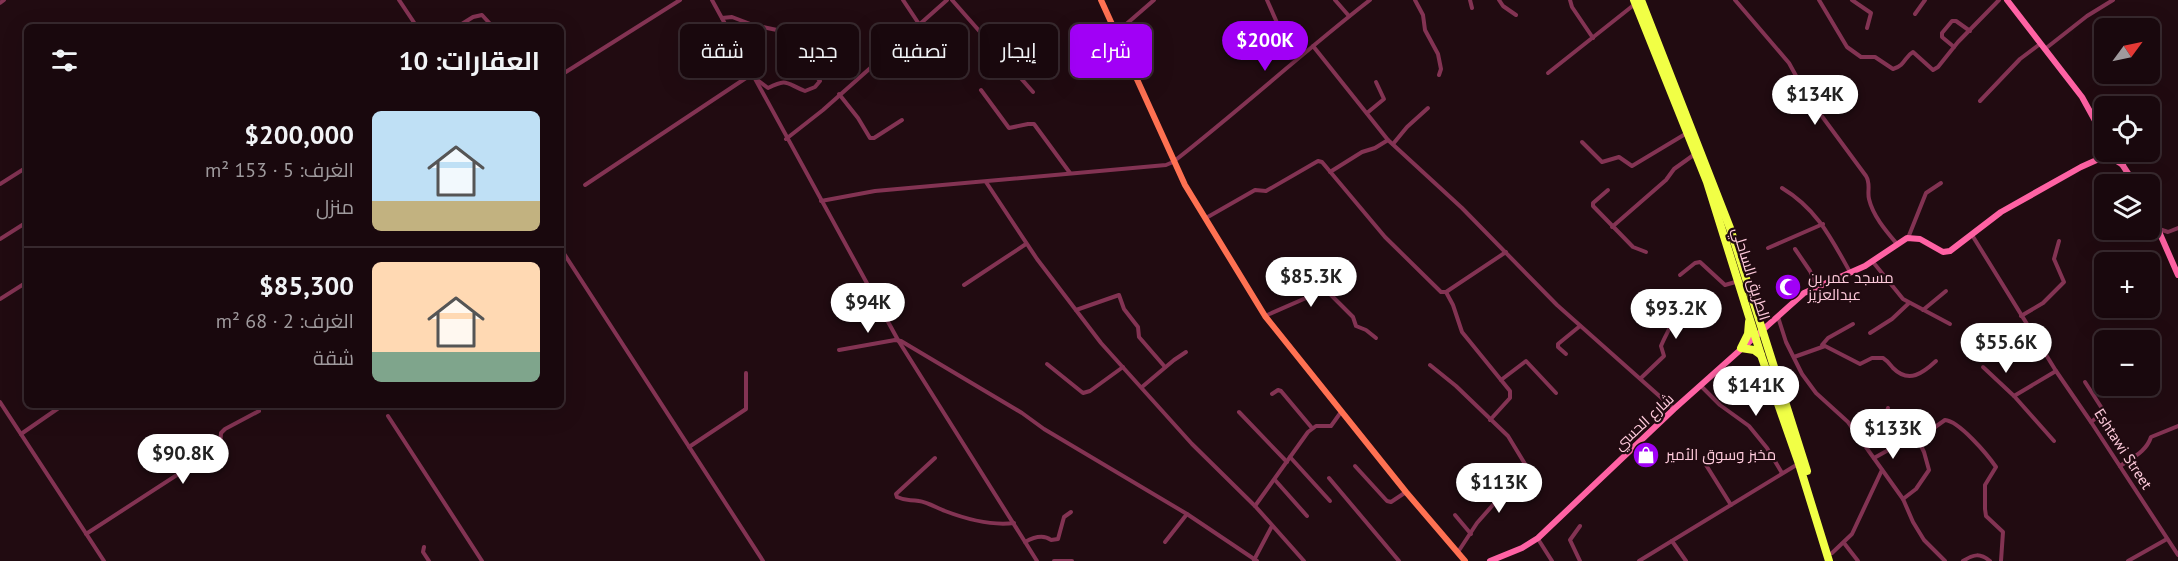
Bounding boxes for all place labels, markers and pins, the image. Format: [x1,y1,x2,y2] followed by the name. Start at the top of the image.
[1223,21,1307,72] pin: $200K
[1773,75,1857,126] pin: $134K
[1262,257,1360,308] pin: $85.3K
[1807,268,1894,304] place label: مسجد عمر بن عبدالعزيز
[1773,272,1803,302] mosque icon: مسجد عمر بن عبدالعزيز
[832,283,904,334] pin: $94K
[1627,289,1725,340] pin: $93.2K
[1957,323,2055,374] pin: $55.6K
[1714,366,1798,417] pin: $141K
[1851,409,1935,460] pin: $133K
[134,434,232,485] pin: $90.8K
[1631,440,1661,470] shop icon: مخبز وسوق الأمير
[1665,445,1776,465] place label: مخبز وسوق الأمير
[1457,463,1541,514] pin: $113K

